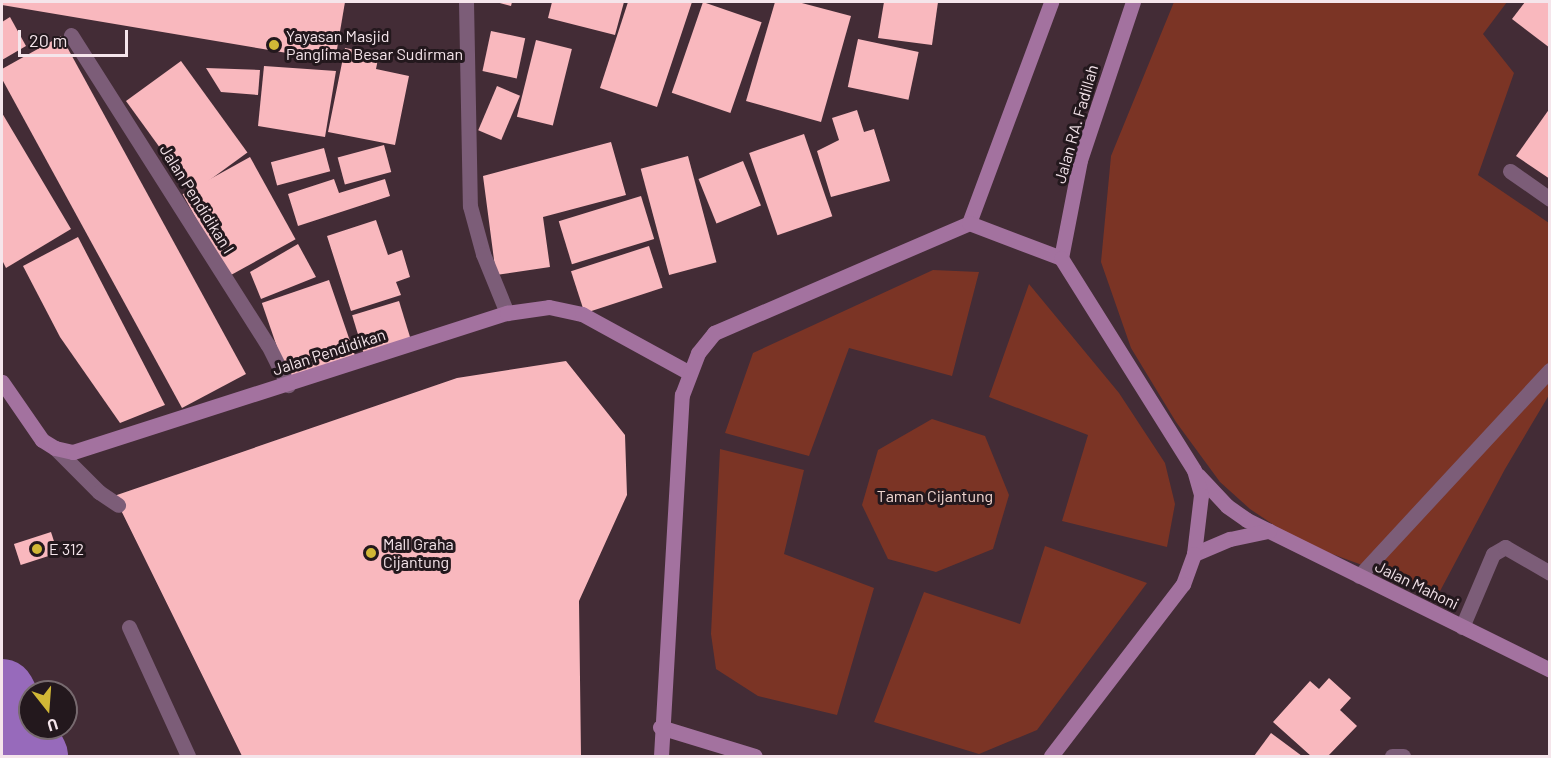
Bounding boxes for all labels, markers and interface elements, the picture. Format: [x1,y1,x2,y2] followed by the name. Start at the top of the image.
[21,18,130,56] scale bar
[286,26,463,64] place label: Yayasan Masjid Panglima Besar Sudirman
[29,29,67,51] text: 20 m
[267,38,281,52] marker: Yayasan Masjid Panglima Besar Sudirman
[1050,62,1102,186] street label: Jalan RA. Fadillah
[156,141,238,257] street label: Jalan Pendidikan I
[270,325,388,379] street label: Jalan Pendidikan
[877,486,993,506] park label: Taman Cijantung
[383,534,454,572] place label: Mall Graha Cijantung
[49,539,84,559] place label: E 312
[30,542,44,556] marker: E 312
[364,546,378,560] marker: Mall Graha Cijantung
[1372,557,1462,613] street label: Jalan Mahoni
[18,680,78,740] north arrow
[45,715,60,736] text: U

